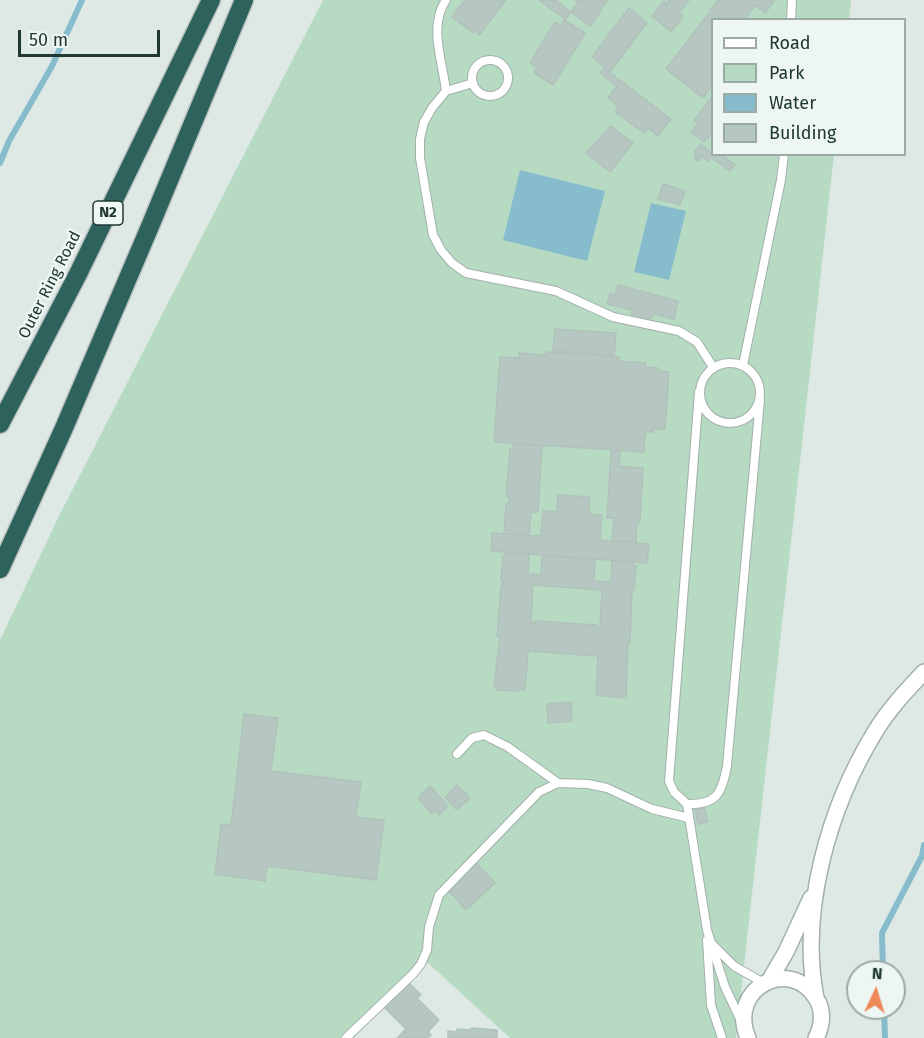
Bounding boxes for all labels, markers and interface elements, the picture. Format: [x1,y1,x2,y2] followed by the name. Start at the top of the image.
[21,18,164,56] scale bar
[711,18,906,156] legend
[29,29,68,51] text: 50 m
[769,32,811,54] text: Road
[769,62,804,84] text: Park
[769,92,816,114] text: Water
[769,122,836,144] text: Building
[93,201,123,225] road number: N2
[15,228,85,342] street label: Outer Ring Road
[846,960,906,1020] north arrow
[871,964,883,983] text: N

